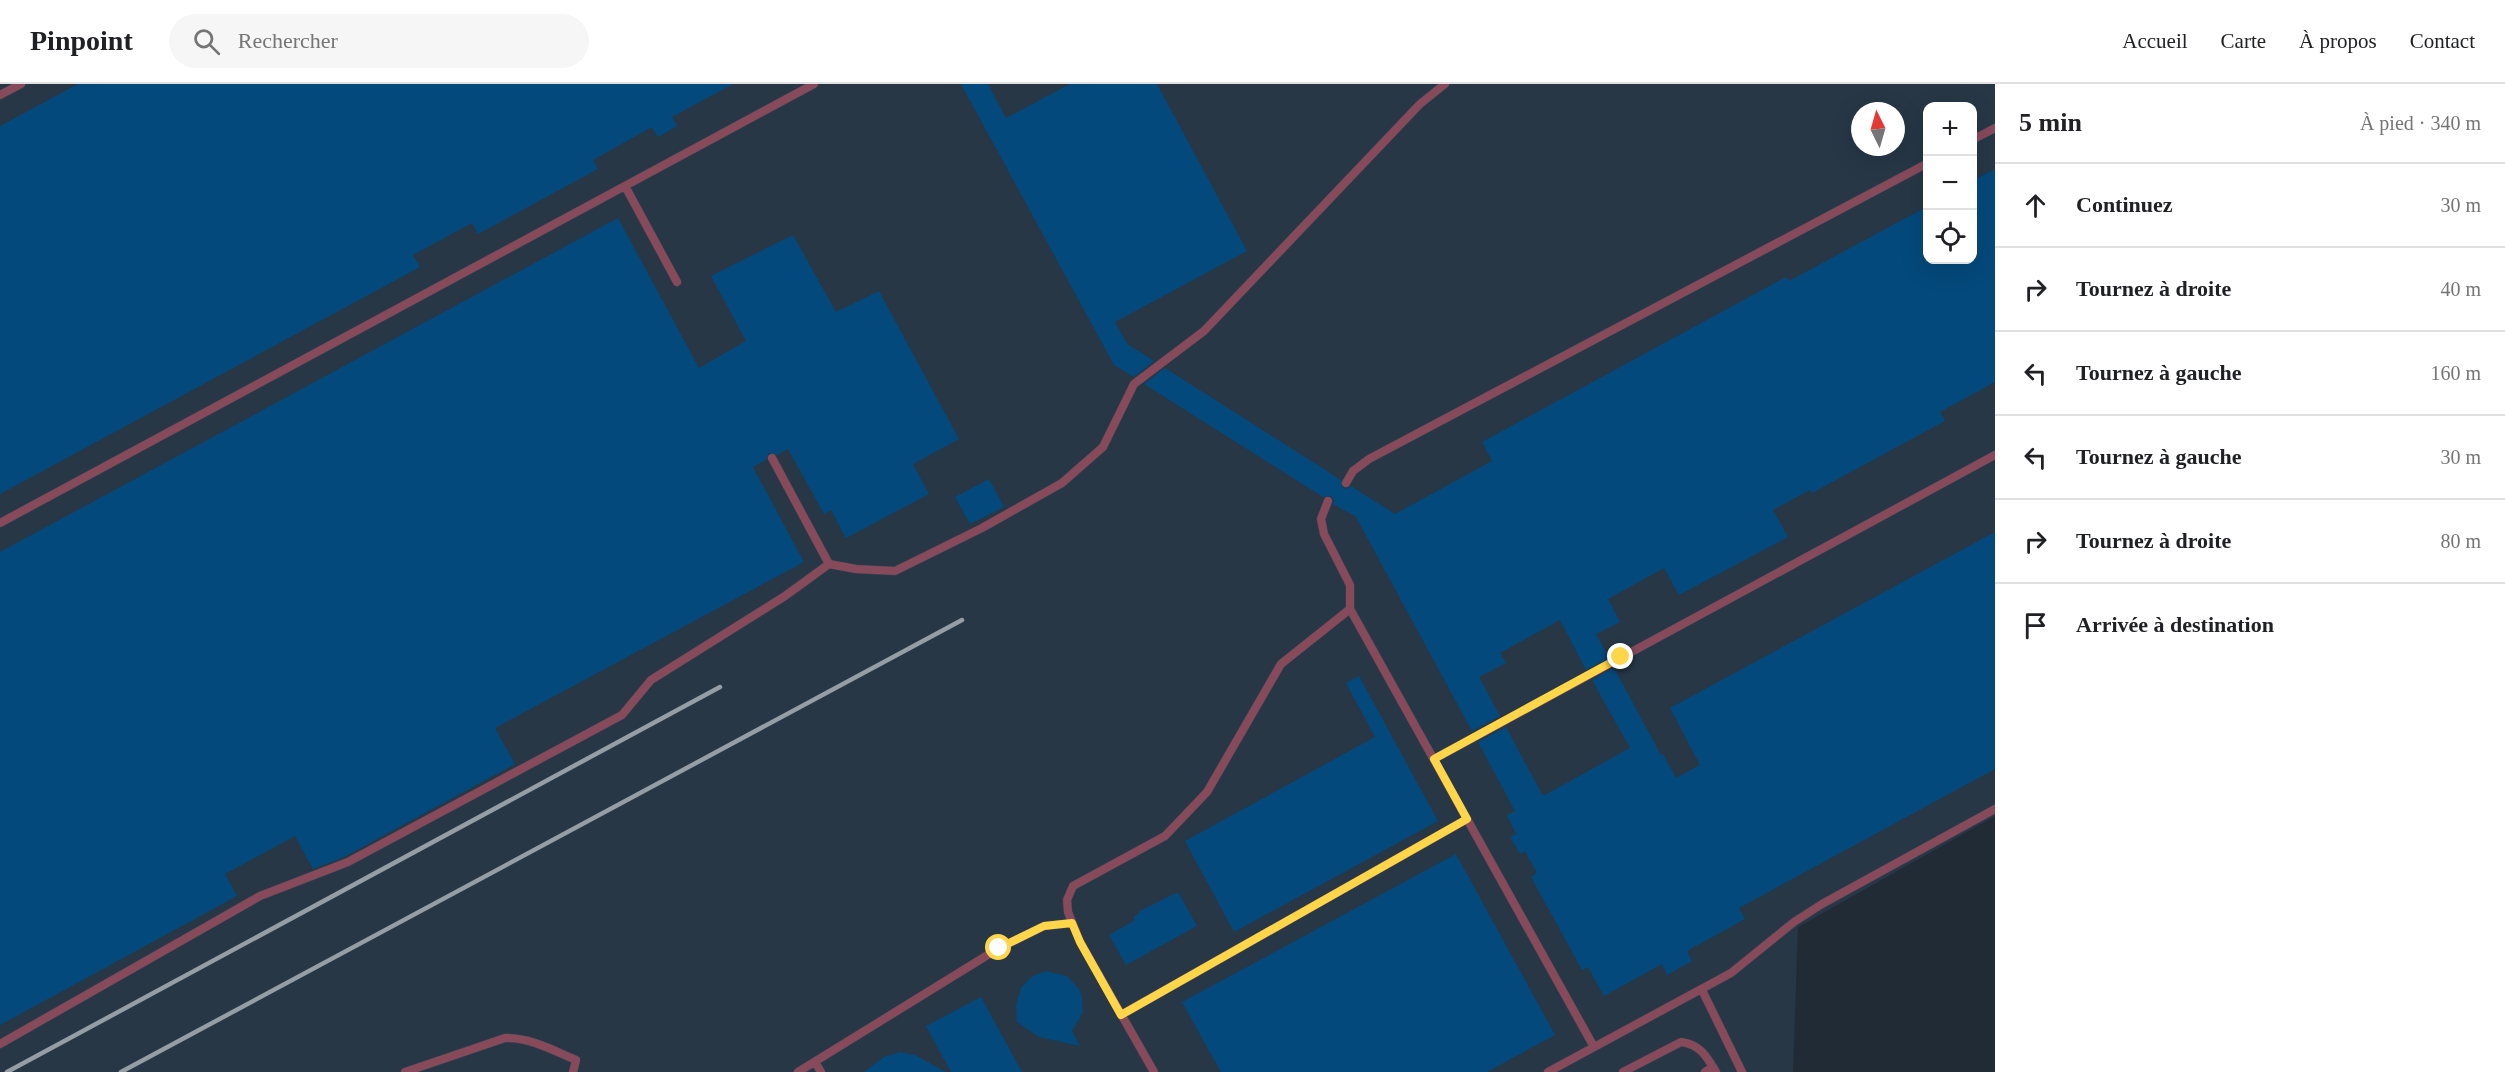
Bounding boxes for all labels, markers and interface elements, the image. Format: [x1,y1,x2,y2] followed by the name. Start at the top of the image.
[169,14,589,68] search box
[30,25,133,56] text: Pinpoint
[190,25,223,58] icon: search
[238,28,338,53] text: Rechercher
[2122,29,2188,53] text: Accueil
[2221,29,2266,53] text: Carte
[2299,29,2377,53] text: À propos
[2410,29,2475,53] text: Contact
[1851,102,1905,156] north arrow
[1923,102,1977,264] map controls
[1923,102,1977,156] button: +
[2019,108,2082,137] text: 5 min
[2360,112,2481,134] text: À pied · 340 m
[1923,156,1977,210] button: −
[2019,189,2052,222] icon: ahead
[2076,192,2173,217] text: Continuez
[2440,194,2481,216] text: 30 m
[1923,210,1977,264] button: locate
[2019,273,2052,306] icon: right
[2076,276,2231,301] text: Tournez à droite
[2440,278,2481,300] text: 40 m
[2019,357,2052,390] icon: left
[2076,360,2241,385] text: Tournez à gauche
[2430,362,2481,384] text: 160 m
[2019,441,2052,474] icon: left
[2076,444,2241,469] text: Tournez à gauche
[2440,446,2481,468] text: 30 m
[2019,525,2052,558] icon: right
[2076,528,2231,553] text: Tournez à droite
[2440,530,2481,552] text: 80 m
[2019,609,2052,642] icon: arrive
[2076,612,2274,637] text: Arrivée à destination
[1607,643,1633,669] route end
[985,934,1011,960] route start

